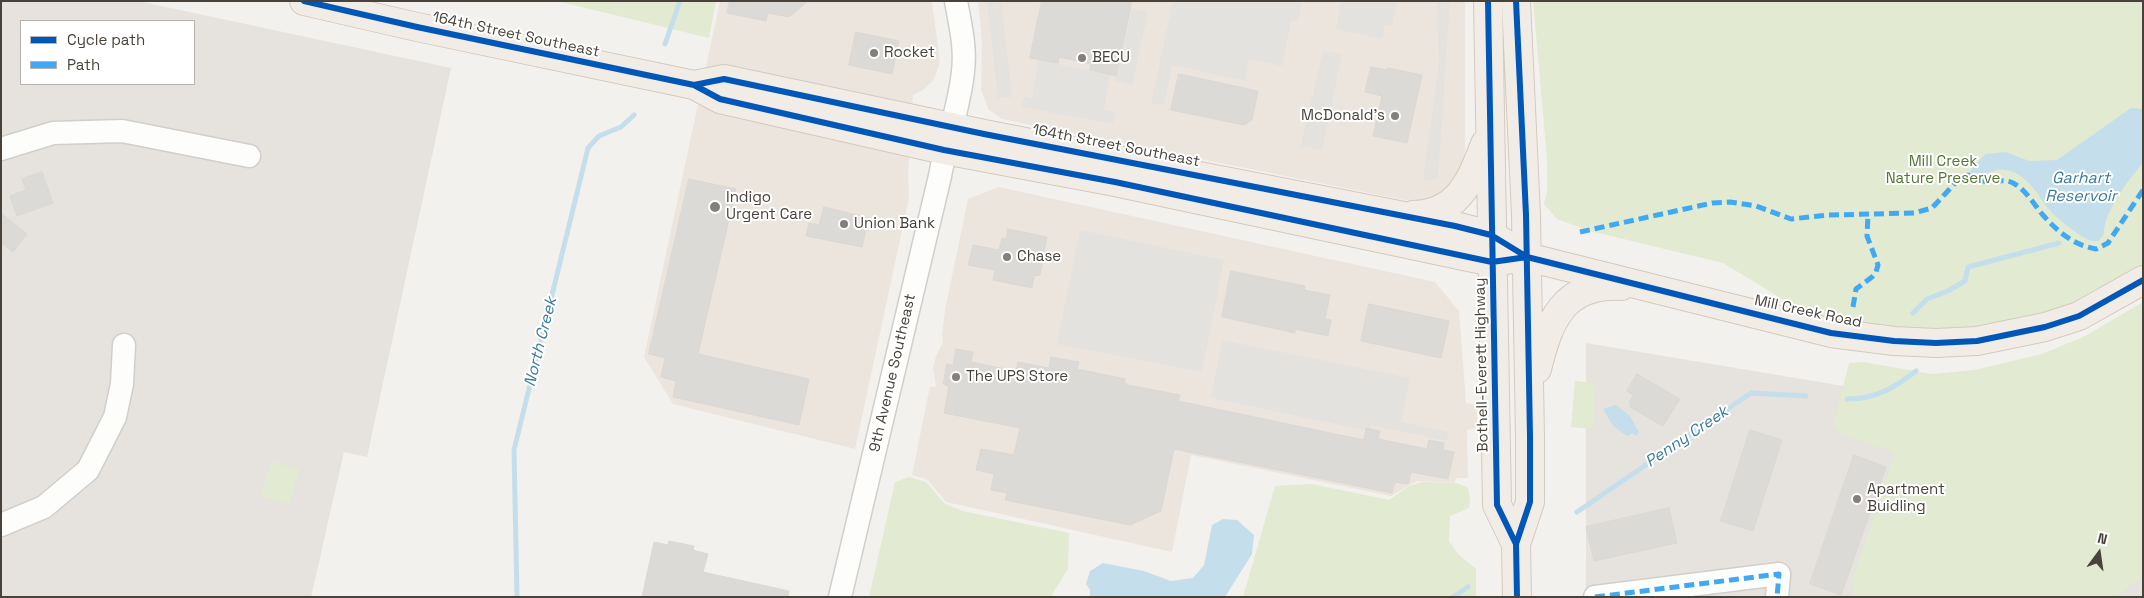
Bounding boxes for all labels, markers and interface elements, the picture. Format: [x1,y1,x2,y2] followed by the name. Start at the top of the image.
[431,8,601,62] street label: 164th Street Southeast
[20,20,195,85] legend
[67,30,145,49] text: Cycle path
[884,44,935,62] place label: Rocket
[868,47,880,59] marker: Rocket
[1092,49,1130,67] place label: BECU
[1076,52,1088,64] marker: BECU
[67,55,100,74] text: Path
[1301,107,1385,125] place label: McDonald's
[1389,110,1401,122] marker: McDonald's
[1031,121,1201,171] street label: 164th Street Southeast
[1886,153,2000,188] park label: Mill Creek Nature Preserve
[2045,169,2117,207] water label: Garhart Reservoir
[726,189,812,224] place label: Indigo Urgent Care
[708,200,722,214] marker: Indigo Urgent Care
[854,215,935,233] place label: Union Bank
[838,218,850,230] marker: Union Bank
[1017,248,1061,266] place label: Chase
[1001,251,1013,263] marker: Chase
[1471,277,1493,453] street label: Bothell-Everett Highway
[866,292,920,454] street label: 9th Avenue Southeast
[1753,292,1863,332] street label: Mill Creek Road
[521,295,561,389] water label: North Creek
[966,368,1068,386] place label: The UPS Store
[950,371,962,383] marker: The UPS Store
[1642,402,1732,472] water label: Penny Creek
[1867,481,1945,516] place label: Apartment Buidling
[1851,493,1863,505] marker: Apartment Buidling
[2074,528,2124,578] north arrow
[2096,529,2109,548] text: N

